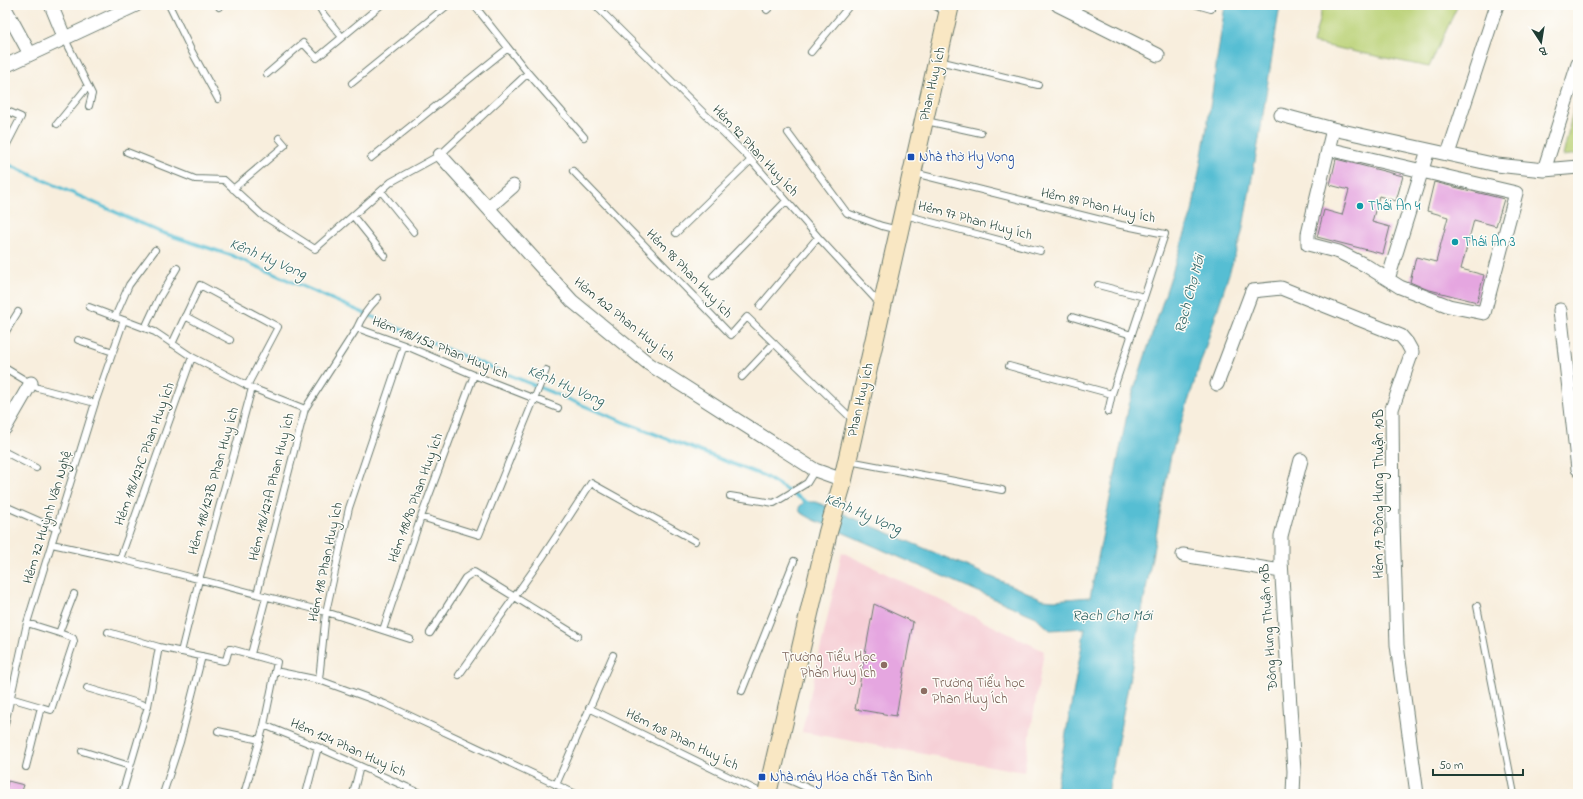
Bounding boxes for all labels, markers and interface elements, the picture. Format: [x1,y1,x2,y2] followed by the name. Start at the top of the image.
[1521,22,1561,62] north arrow
[1537,42,1549,60] text: B
[914,45,953,123] street label: Phan Huy Ích
[706,100,803,202] street label: Hẻm 92 Phan Huy Ích
[919,147,1014,169] place label: Nhà thờ Hy Vọng
[906,152,916,162] marker: Nhà thờ Hy Vọng
[1038,183,1157,230] street label: Hẻm 89 Phan Huy Ích
[915,196,1035,247] street label: Hẻm 97 Phan Huy Ích
[1368,196,1421,217] place label: Thái An 4
[1355,201,1365,211] marker: Thái An 4
[640,225,737,324] street label: Hẻm 98 Phan Huy Ích
[1463,232,1516,253] place label: Thái An 3
[226,233,310,286] water label: Kênh Hy Vọng
[1450,237,1460,247] marker: Thái An 3
[1169,251,1211,336] water label: Rạch Chợ Mới
[568,272,679,368] street label: Hẻm 102 Phan Huy Ích
[368,311,511,386] street label: Hẻm 118/152 Phan Huy Ích
[524,360,608,413] water label: Kênh Hy Vọng
[842,361,881,439] street label: Phan Huy Ích
[109,379,182,529] street label: Hẻm 118/127C Phan Huy Ích
[183,405,246,558] street label: Hẻm 118/127B Phan Huy Ích
[1369,409,1391,579] street label: Hẻm 17 Đông Hưng Thuận 10B
[243,411,302,564] street label: Hẻm 118/127A Phan Huy Ích
[383,430,450,566] street label: Hẻm 118/90 Phan Huy Ích
[18,447,79,587] street label: Hẻm 72 Huỳnh Văn Nghệ
[821,488,905,541] water label: Kênh Hy Vọng
[303,500,350,624] street label: Hẻm 118 Phan Huy Ích
[1254,563,1285,692] street label: Đông Hưng Thuận 10B
[1072,605,1154,627] water label: Rạch Chợ Mới
[782,647,877,685] place label: Trường Tiểu Học Phan Huy Ích
[879,660,889,670] marker: Trường Tiểu Học Phan Huy Ích
[932,673,1026,711] place label: Trường Tiểu học Phan Huy Ích
[919,686,929,696] marker: Trường Tiểu học Phan Huy Ích
[621,704,742,777] street label: Hẻm 108 Phan Huy Ích
[286,713,409,784] street label: Hẻm 124 Phan Huy Ích
[1433,751,1523,777] scale bar
[1439,757,1463,775] text: 50 m
[770,767,933,789] place label: Nhà máy Hóa chất Tân Bình
[757,772,767,782] marker: Nhà máy Hóa chất Tân Bình

